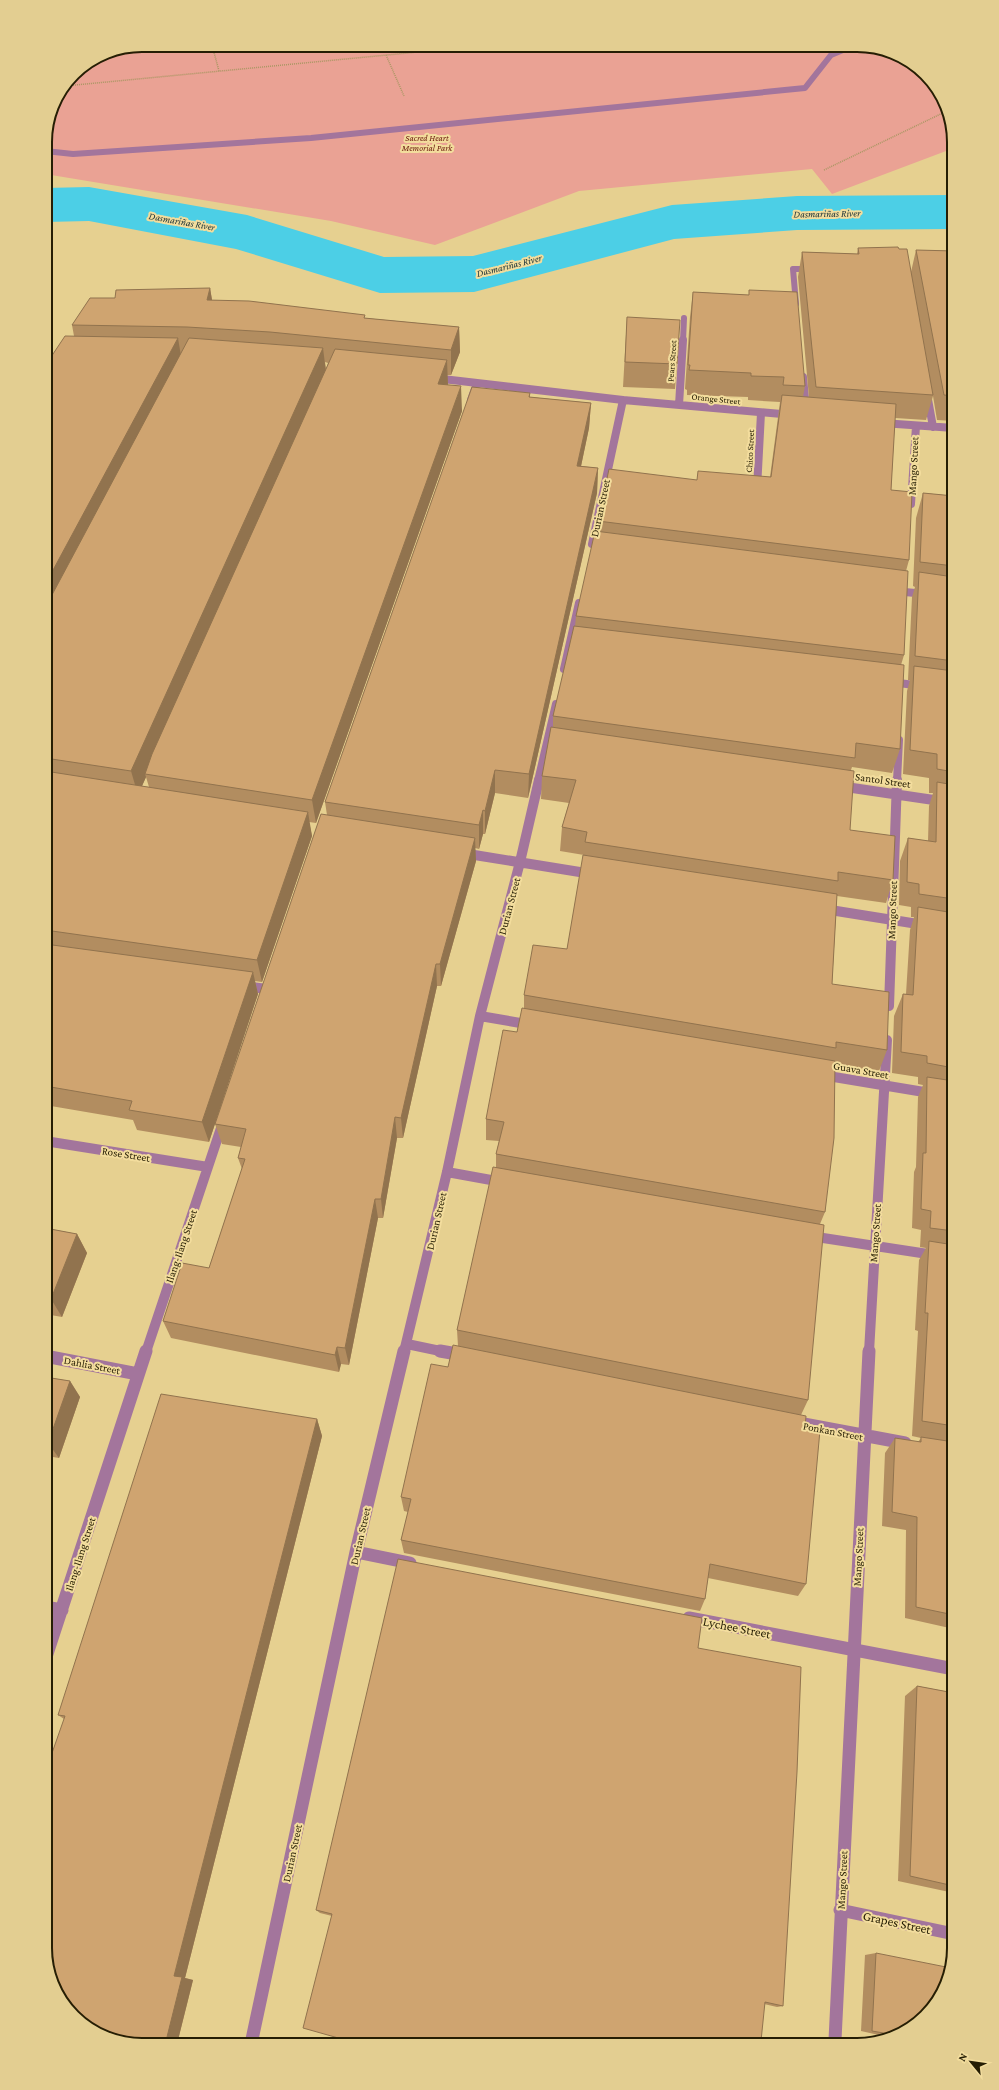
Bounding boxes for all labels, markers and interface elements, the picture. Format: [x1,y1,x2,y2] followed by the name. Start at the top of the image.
[401,133,453,153] park label: Sacred Heart Memorial Park
[793,207,861,220] water label: Dasmariñas River
[148,210,216,233] water label: Dasmariñas River
[475,252,543,279] water label: Dasmariñas River
[666,339,679,382] street label: Pears Street
[691,391,742,407] street label: Orange Street
[744,428,756,473] street label: Chico Street
[905,436,922,496] street label: Mango Street
[588,478,612,538] street label: Durian Street
[854,770,912,790] street label: Santol Street
[496,876,522,936] street label: Durian Street
[885,880,900,940] street label: Mango Street
[832,1059,890,1081] street label: Guava Street
[101,1144,151,1164] street label: Rose Street
[424,1191,449,1251] street label: Durian Street
[867,1203,884,1263] street label: Mango Street
[163,1207,200,1285] street label: Ilang-Ilang Street
[63,1354,121,1376] street label: Dahlia Street
[802,1419,864,1443] street label: Ponkan Street
[348,1506,373,1566] street label: Durian Street
[62,1515,99,1593] street label: Ilang-Ilang Street
[850,1527,867,1587] street label: Mango Street
[702,1614,773,1642] street label: Lychee Street
[280,1823,304,1883] street label: Durian Street
[834,1850,851,1910] street label: Mango Street
[862,1908,933,1937] street label: Grapes Street
[951,2042,991,2082] north arrow
[955,2051,970,2063] text: N

